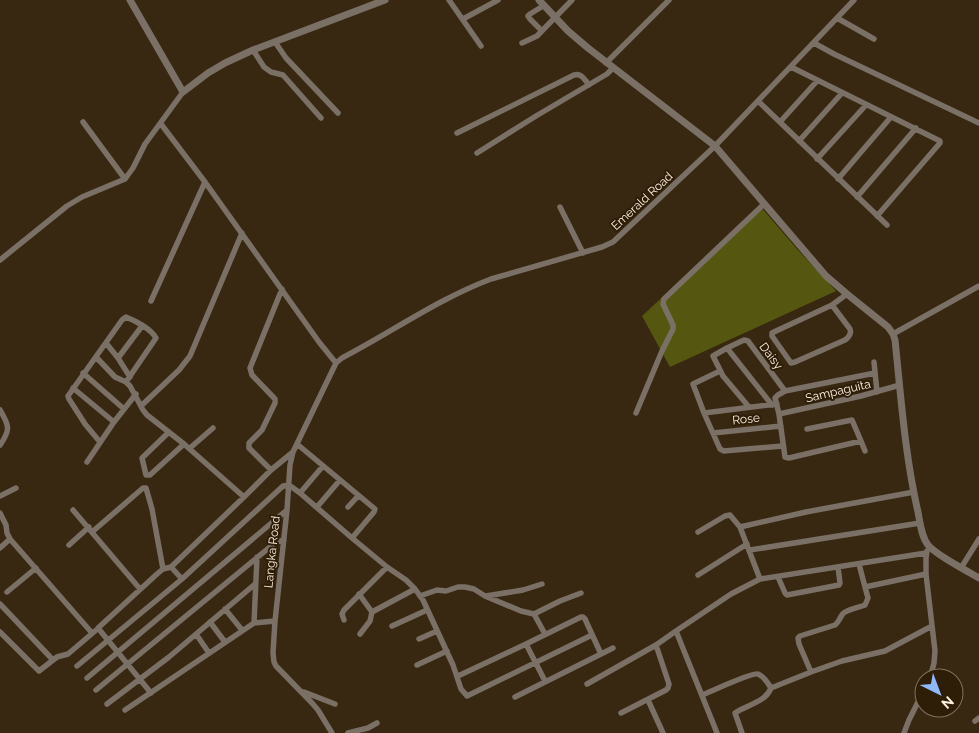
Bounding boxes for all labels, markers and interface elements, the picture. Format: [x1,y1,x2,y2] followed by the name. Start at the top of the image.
[608,169,676,233] street label: Emerald Road
[756,340,786,373] street label: Daisy
[804,377,872,405] street label: Sampaguita
[732,411,760,427] street label: Rose
[261,515,283,589] street label: Langka Road
[914,668,964,718] north arrow
[938,693,957,712] text: N

